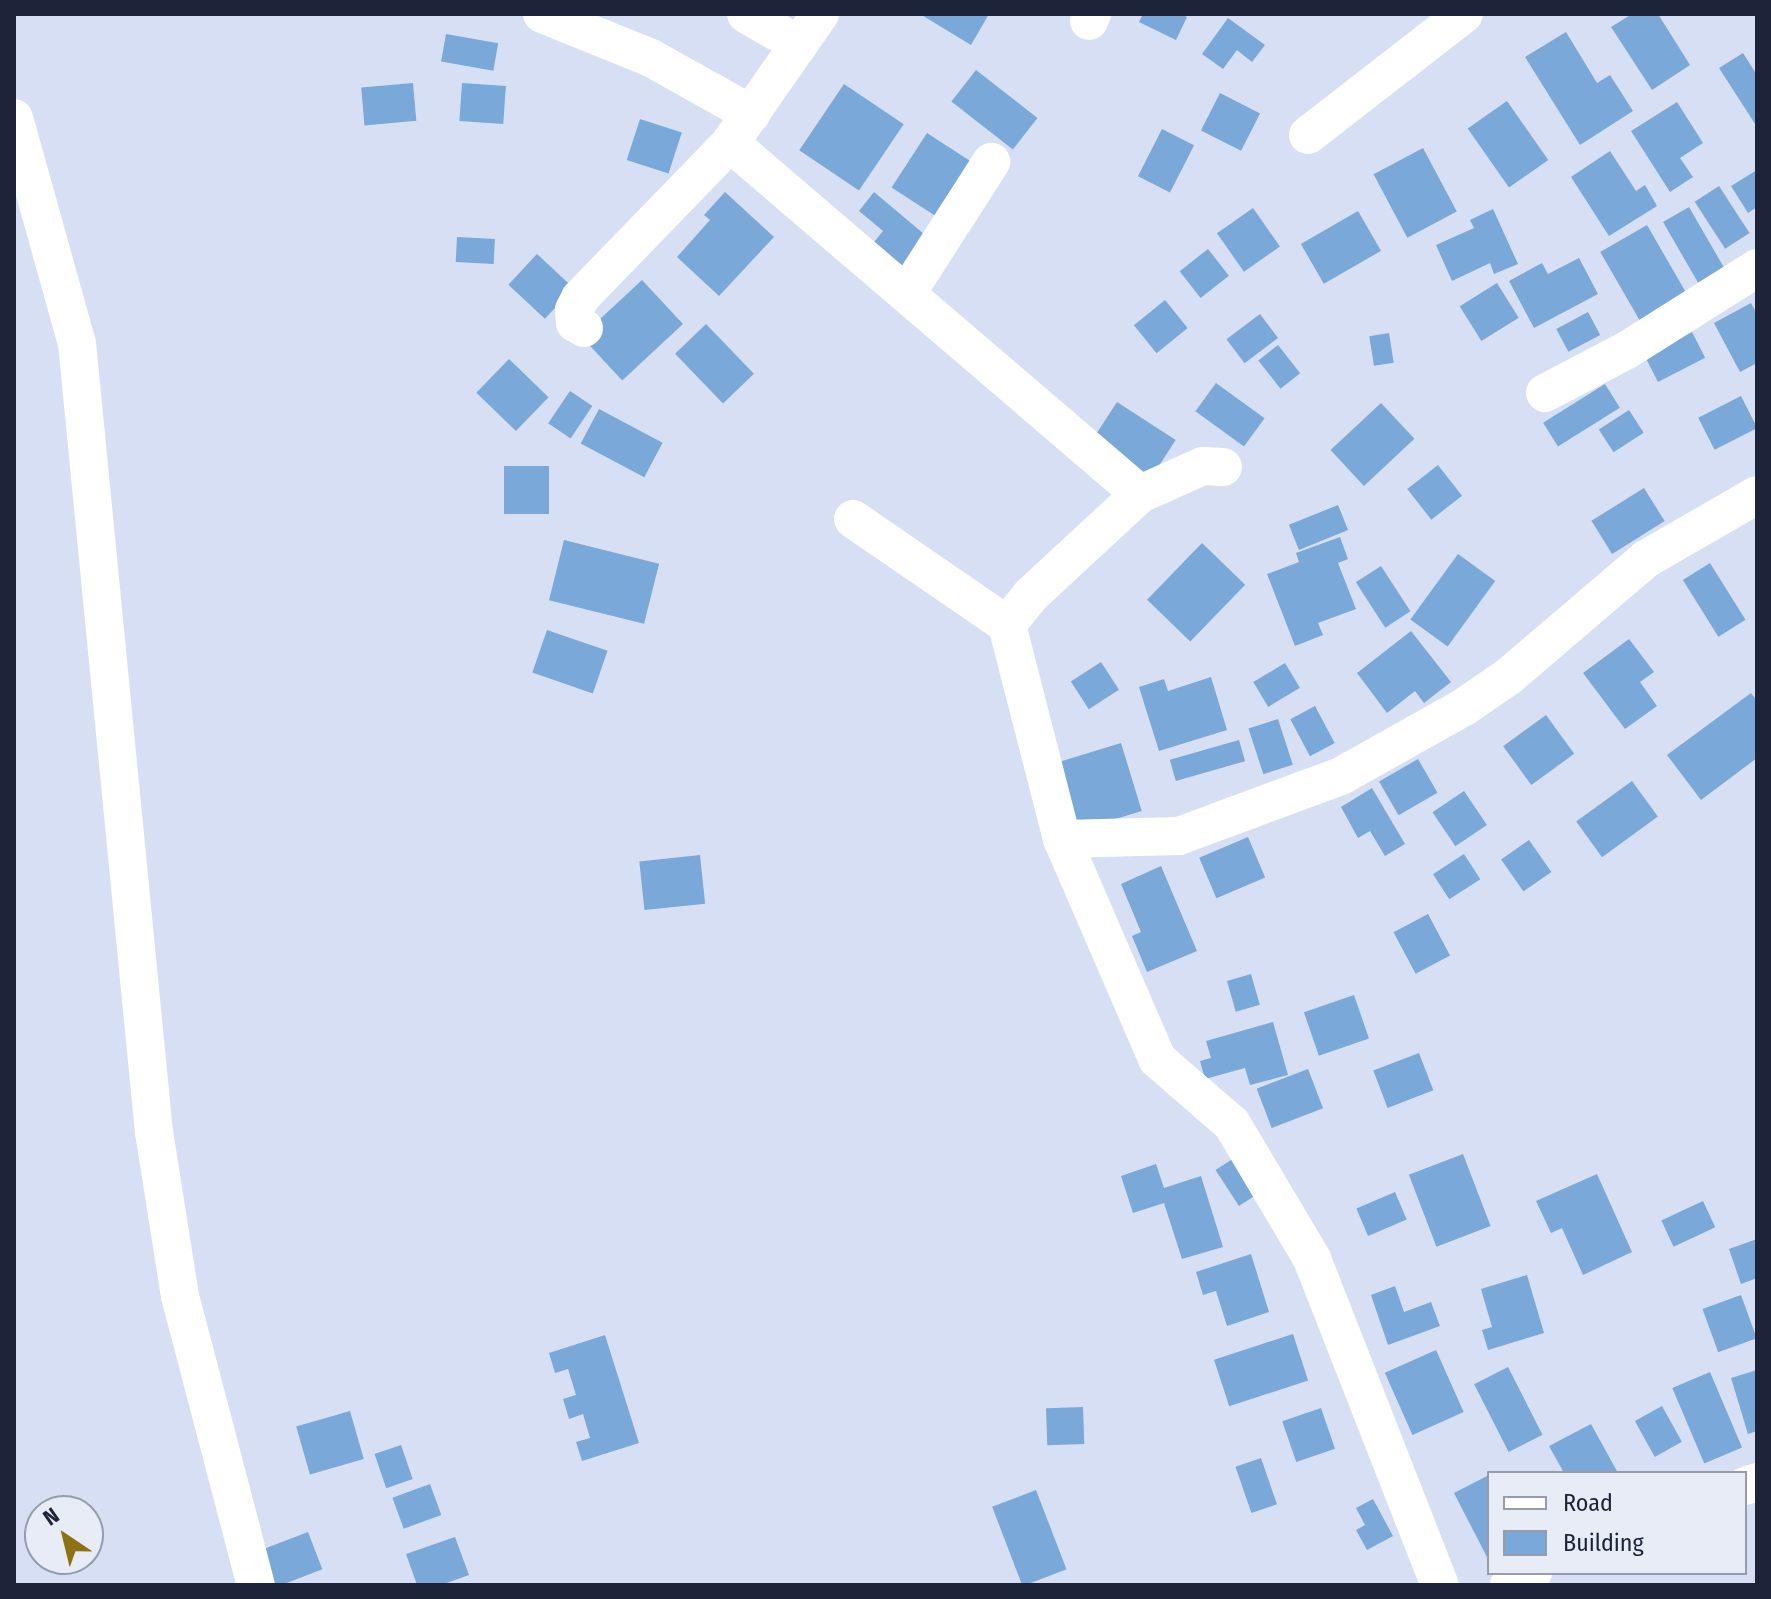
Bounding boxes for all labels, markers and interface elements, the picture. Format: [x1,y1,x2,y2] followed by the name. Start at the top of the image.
[1487,1471,1747,1575] legend
[1563,1489,1613,1517] text: Road
[24,1495,104,1575] north arrow
[38,1502,64,1531] text: N
[1563,1529,1644,1557] text: Building

